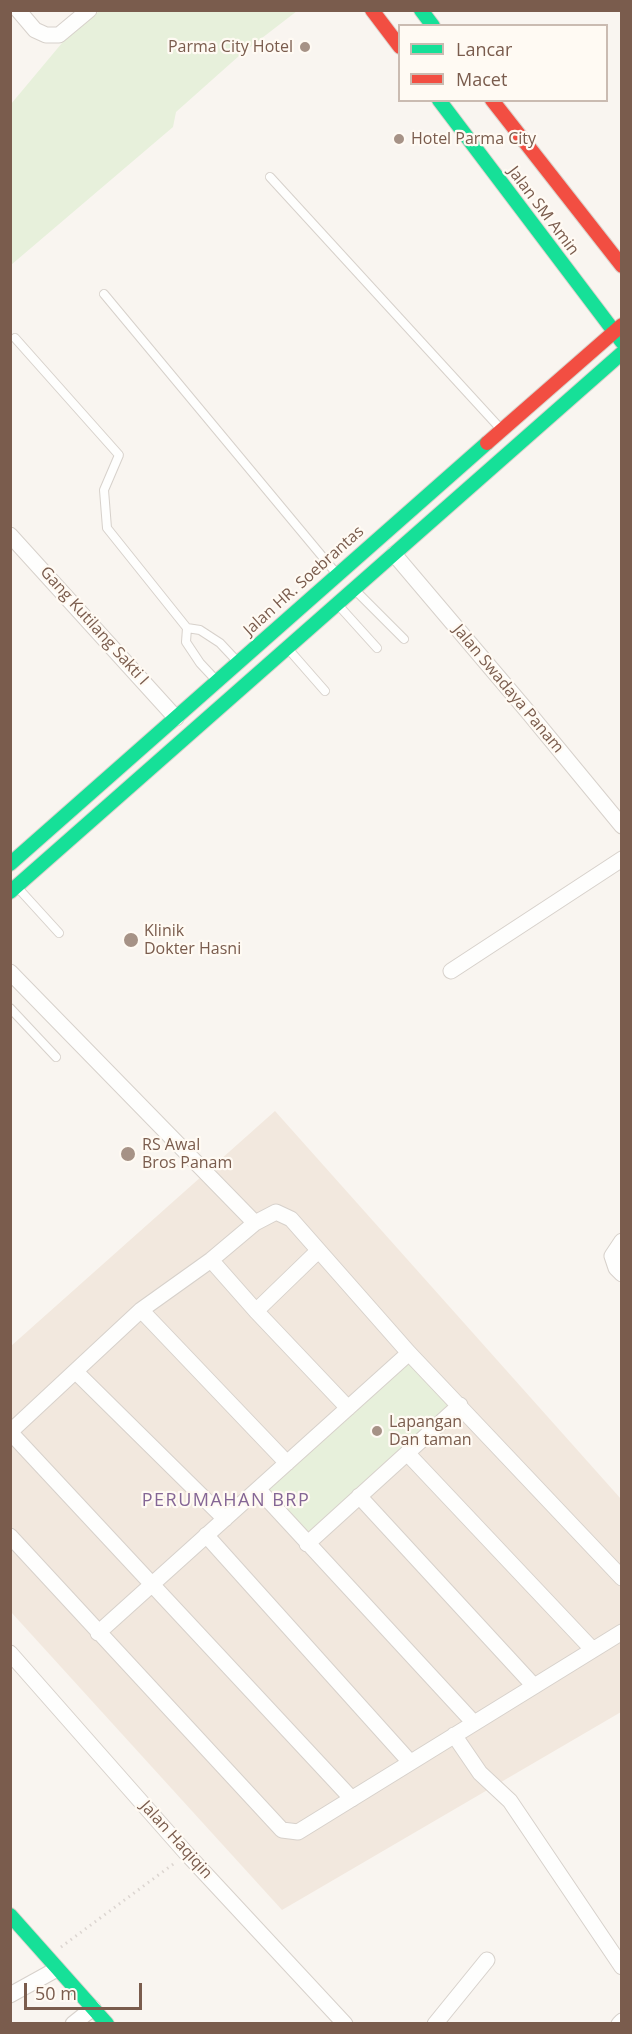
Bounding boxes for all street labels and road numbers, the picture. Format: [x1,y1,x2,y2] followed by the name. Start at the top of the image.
[503,163,583,259] street label: Jalan SM Amin
[240,522,368,640] street label: Jalan HR. Soebrantas
[36,563,152,689] street label: Gang Kutilang Sakti I
[449,621,567,757] street label: Jalan Swadaya Panam
[136,1797,216,1883] street label: Jalan Haqiqin

